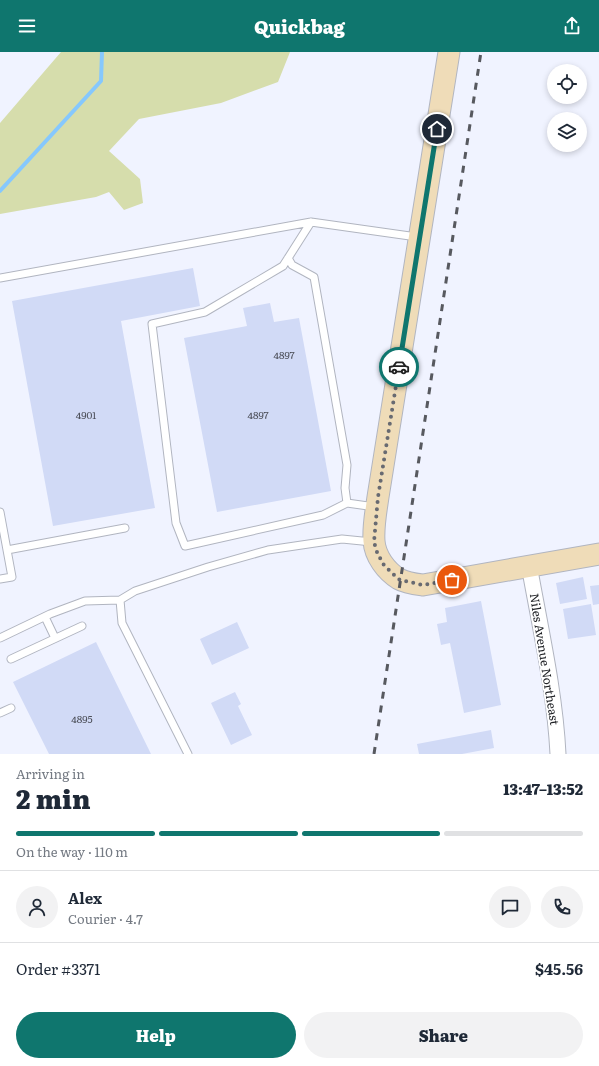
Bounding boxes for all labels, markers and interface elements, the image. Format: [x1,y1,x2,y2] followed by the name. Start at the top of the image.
[254,13,345,40] text: Quickbag
[16,15,38,37] icon: menu
[561,15,583,37] icon: share
[547,64,587,152] map controls
[547,64,587,104] button: locate
[420,112,454,146] pin
[547,112,587,152] button: layers
[426,118,448,140] icon: home
[273,347,295,362] house number: 4897
[379,347,419,387] courier
[388,356,410,378] icon: car
[76,407,96,422] house number: 4901
[247,407,269,422] house number: 4897
[435,563,469,597] pin
[441,569,463,591] icon: bag
[526,592,564,726] street label: Niles Avenue Northeast
[71,711,93,726] house number: 4895
[16,764,85,783] text: Arriving in
[503,777,583,800] text: 13:47–13:52
[16,778,91,817] text: 2 min
[16,842,128,861] text: On the way · 110 m
[16,886,58,928] button: person
[68,886,102,909] text: Alex
[489,886,531,928] button: chat
[541,886,583,928] button: phone
[68,909,143,928] text: Courier · 4.7
[16,957,100,980] text: Order #3371
[535,957,583,980] text: $45.56
[16,1012,296,1058] button: Help
[304,1012,583,1058] button: Share

